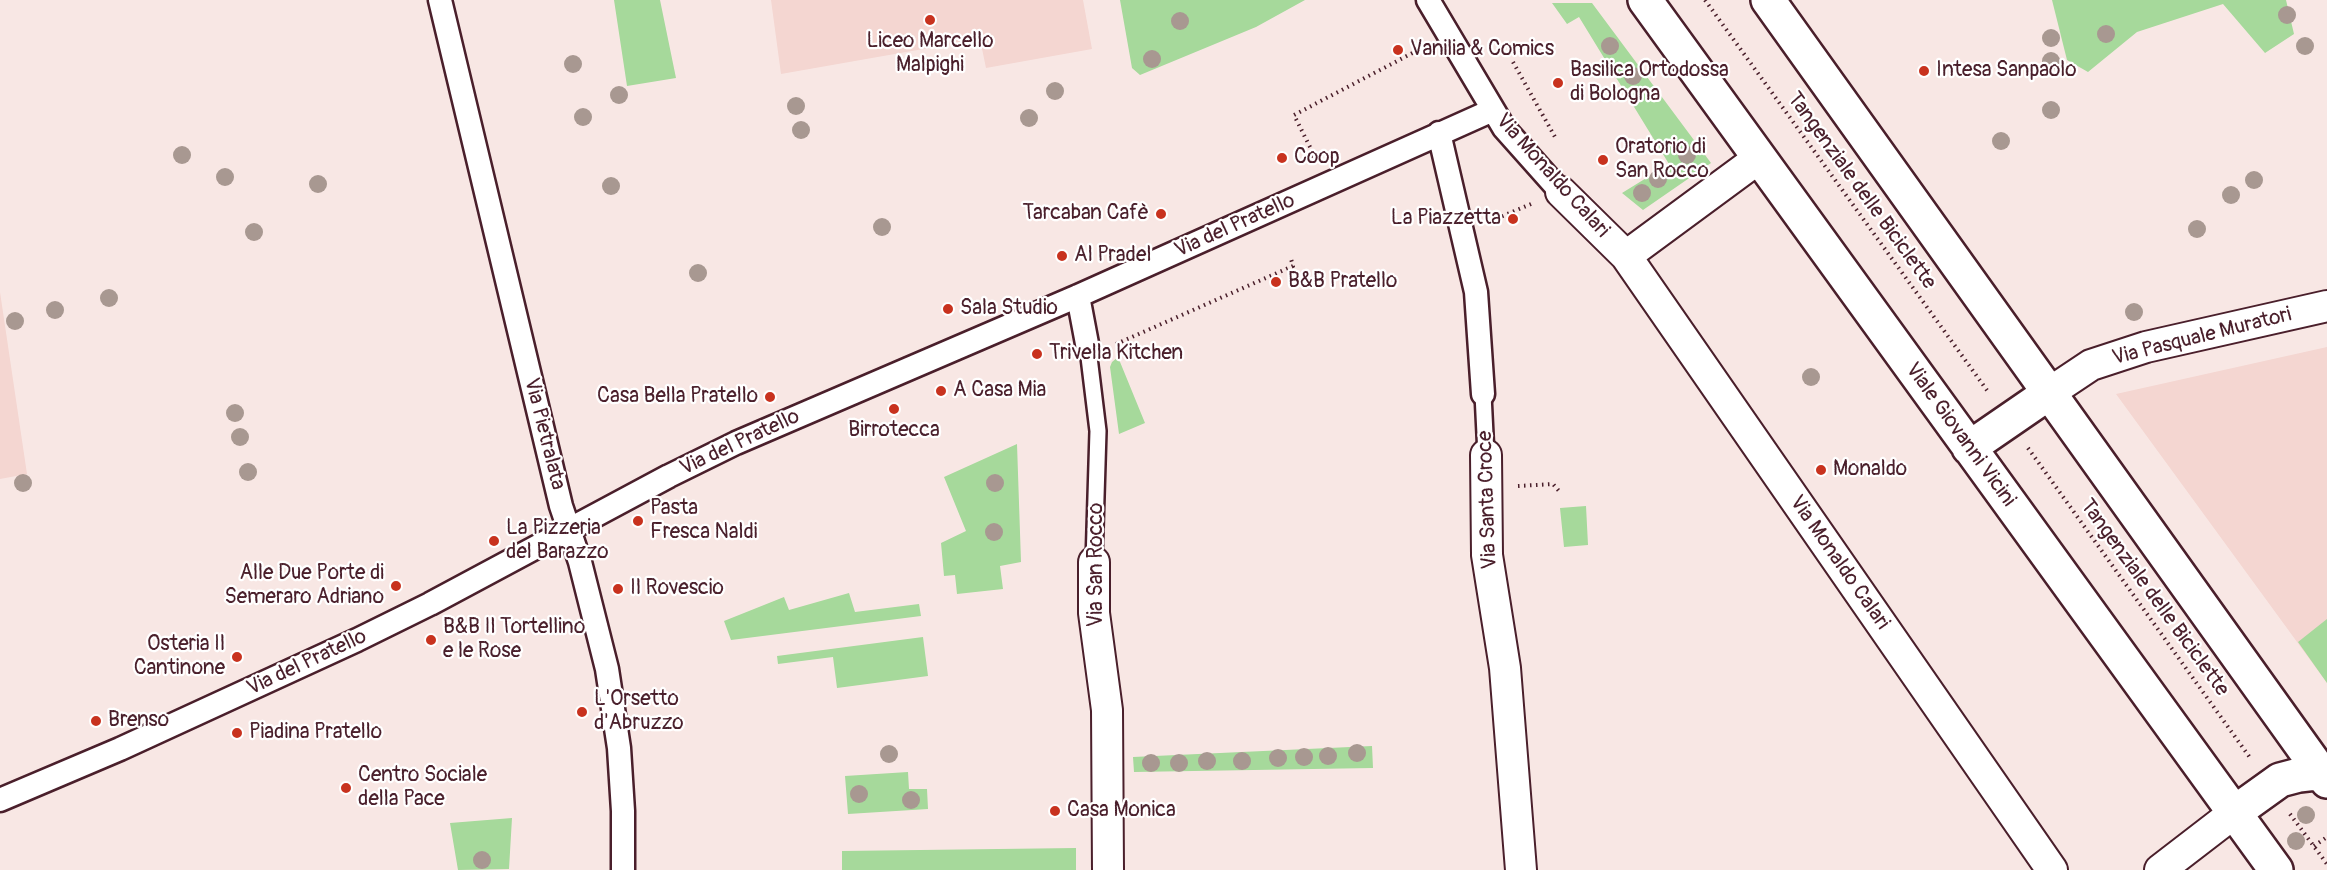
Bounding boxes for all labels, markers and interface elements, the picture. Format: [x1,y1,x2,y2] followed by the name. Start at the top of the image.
[923,13,937,27] marker: Liceo Marcello Malpighi
[866,29,994,79] place label: Liceo Marcello Malpighi
[1410,37,1554,63] place label: Vanilia & Comics
[1391,43,1405,57] marker: Vanilia & Comics
[1570,58,1729,108] place label: Basilica Ortodossa di Bologna
[1936,58,2077,84] place label: Intesa Sanpaolo
[1917,64,1931,78] marker: Intesa Sanpaolo
[1551,76,1565,90] marker: Basilica Ortodossa di Bologna
[1781,88,1941,294] street label: Tangenziale delle Biciclette
[1490,109,1614,243] street label: Via Monaldo Calari
[1615,135,1709,185] place label: Oratorio di San Rocco
[1294,145,1340,171] place label: Coop
[1275,151,1289,165] marker: Coop
[1596,153,1610,167] marker: Oratorio di San Rocco
[1171,188,1299,264] street label: Via del Pratello
[1023,201,1149,227] place label: Tarcaban Cafè
[1391,206,1501,232] place label: La Piazzetta
[1154,207,1168,221] marker: Tarcaban Cafè
[1506,212,1520,226] marker: La Piazzetta
[1074,243,1151,269] place label: Al Pradel
[1055,249,1069,263] marker: Al Pradel
[1288,269,1397,295] place label: B&B Pratello
[1269,275,1283,289] marker: B&B Pratello
[960,296,1058,322] place label: Sala Studio
[941,302,955,316] marker: Sala Studio
[2110,303,2294,371] street label: Via Pasquale Muratori
[1049,341,1183,367] place label: Trivella Kitchen
[1030,347,1044,361] marker: Trivella Kitchen
[1899,358,2021,512] street label: Viale Giovanni Vicini
[518,375,570,493] street label: Via Pietralata
[953,378,1046,404] place label: A Casa Mia
[597,384,758,410] place label: Casa Bella Pratello
[934,384,948,398] marker: A Casa Mia
[763,390,777,404] marker: Casa Bella Pratello
[887,402,901,416] marker: Birrotecca
[676,404,804,482] street label: Via del Pratello
[848,418,940,444] place label: Birrotecca
[1473,430,1503,570] street label: Via Santa Croce
[1833,457,1907,483] place label: Monaldo
[1814,463,1828,477] marker: Monaldo
[1783,491,1895,635] street label: Via Monaldo Calari
[2074,495,2234,701] street label: Tangenziale delle Biciclette
[650,496,757,546] place label: Pasta Fresca Naldi
[1084,503,1110,627] street label: Via San Rocco
[631,514,645,528] marker: Pasta Fresca Naldi
[506,516,608,566] place label: La Pizzeria del Barazzo
[487,534,501,548] marker: La Pizzeria del Barazzo
[225,561,384,611] place label: Alle Due Porte di Semeraro Adriano
[630,576,724,602] place label: Il Rovescio
[389,579,403,593] marker: Alle Due Porte di Semeraro Adriano
[611,582,625,596] marker: Il Rovescio
[443,615,585,665] place label: B&B Il Tortellino e le Rose
[243,624,371,702] street label: Via del Pratello
[134,632,225,682] place label: Osteria Il Cantinone
[424,633,438,647] marker: B&B Il Tortellino e le Rose
[230,650,244,664] marker: Osteria Il Cantinone
[594,687,684,737] place label: L'Orsetto d'Abruzzo
[575,705,589,719] marker: L'Orsetto d'Abruzzo
[108,708,169,734] place label: Brenso
[89,714,103,728] marker: Brenso
[249,720,382,746] place label: Piadina Pratello
[230,726,244,740] marker: Piadina Pratello
[358,763,487,813] place label: Centro Sociale della Pace
[339,781,353,795] marker: Centro Sociale della Pace
[1067,798,1176,824] place label: Casa Monica
[1048,804,1062,818] marker: Casa Monica

